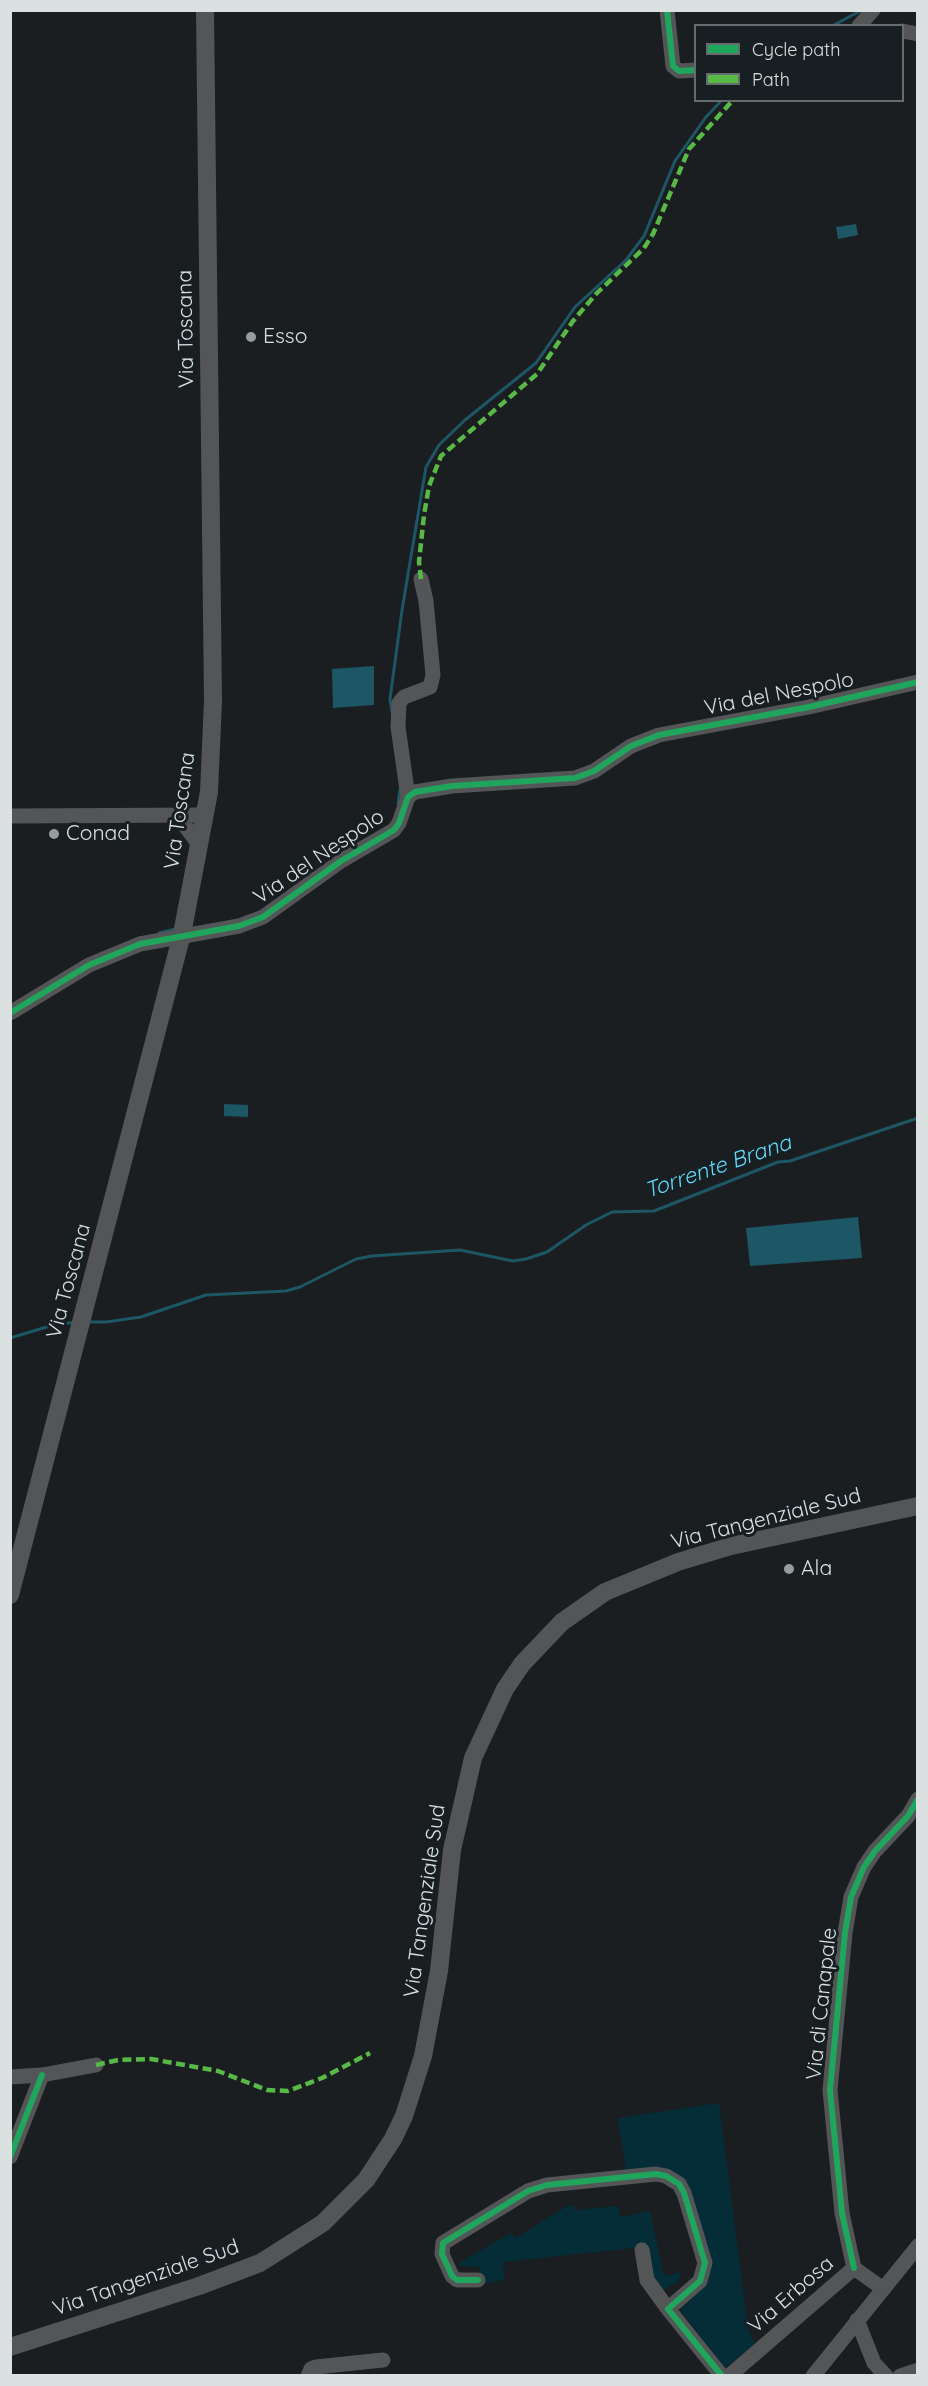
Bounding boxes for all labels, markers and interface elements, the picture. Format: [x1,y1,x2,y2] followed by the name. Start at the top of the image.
[694,24,904,102] legend
[752,38,840,61] text: Cycle path
[752,68,790,91] text: Path
[172,270,200,388] street label: Via Toscana
[263,324,307,350] place label: Esso
[244,330,258,344] marker: Esso
[702,667,856,721] street label: Via del Nespolo
[159,751,201,871] street label: Via Toscana
[249,804,389,910] street label: Via del Nespolo
[66,821,130,847] place label: Conad
[47,827,61,841] marker: Conad
[641,1130,795,1204] water label: Torrente Brana
[42,1221,96,1341] street label: Via Toscana
[668,1483,864,1555] street label: Via Tangenziale Sud
[801,1556,832,1582] place label: Ala
[782,1562,796,1576] marker: Ala
[399,1803,451,1999] street label: Via Tangenziale Sud
[801,1927,843,2081] street label: Via di Canapale
[50,2234,242,2322] street label: Via Tangenziale Sud
[743,2251,839,2339] street label: Via Erbosa

